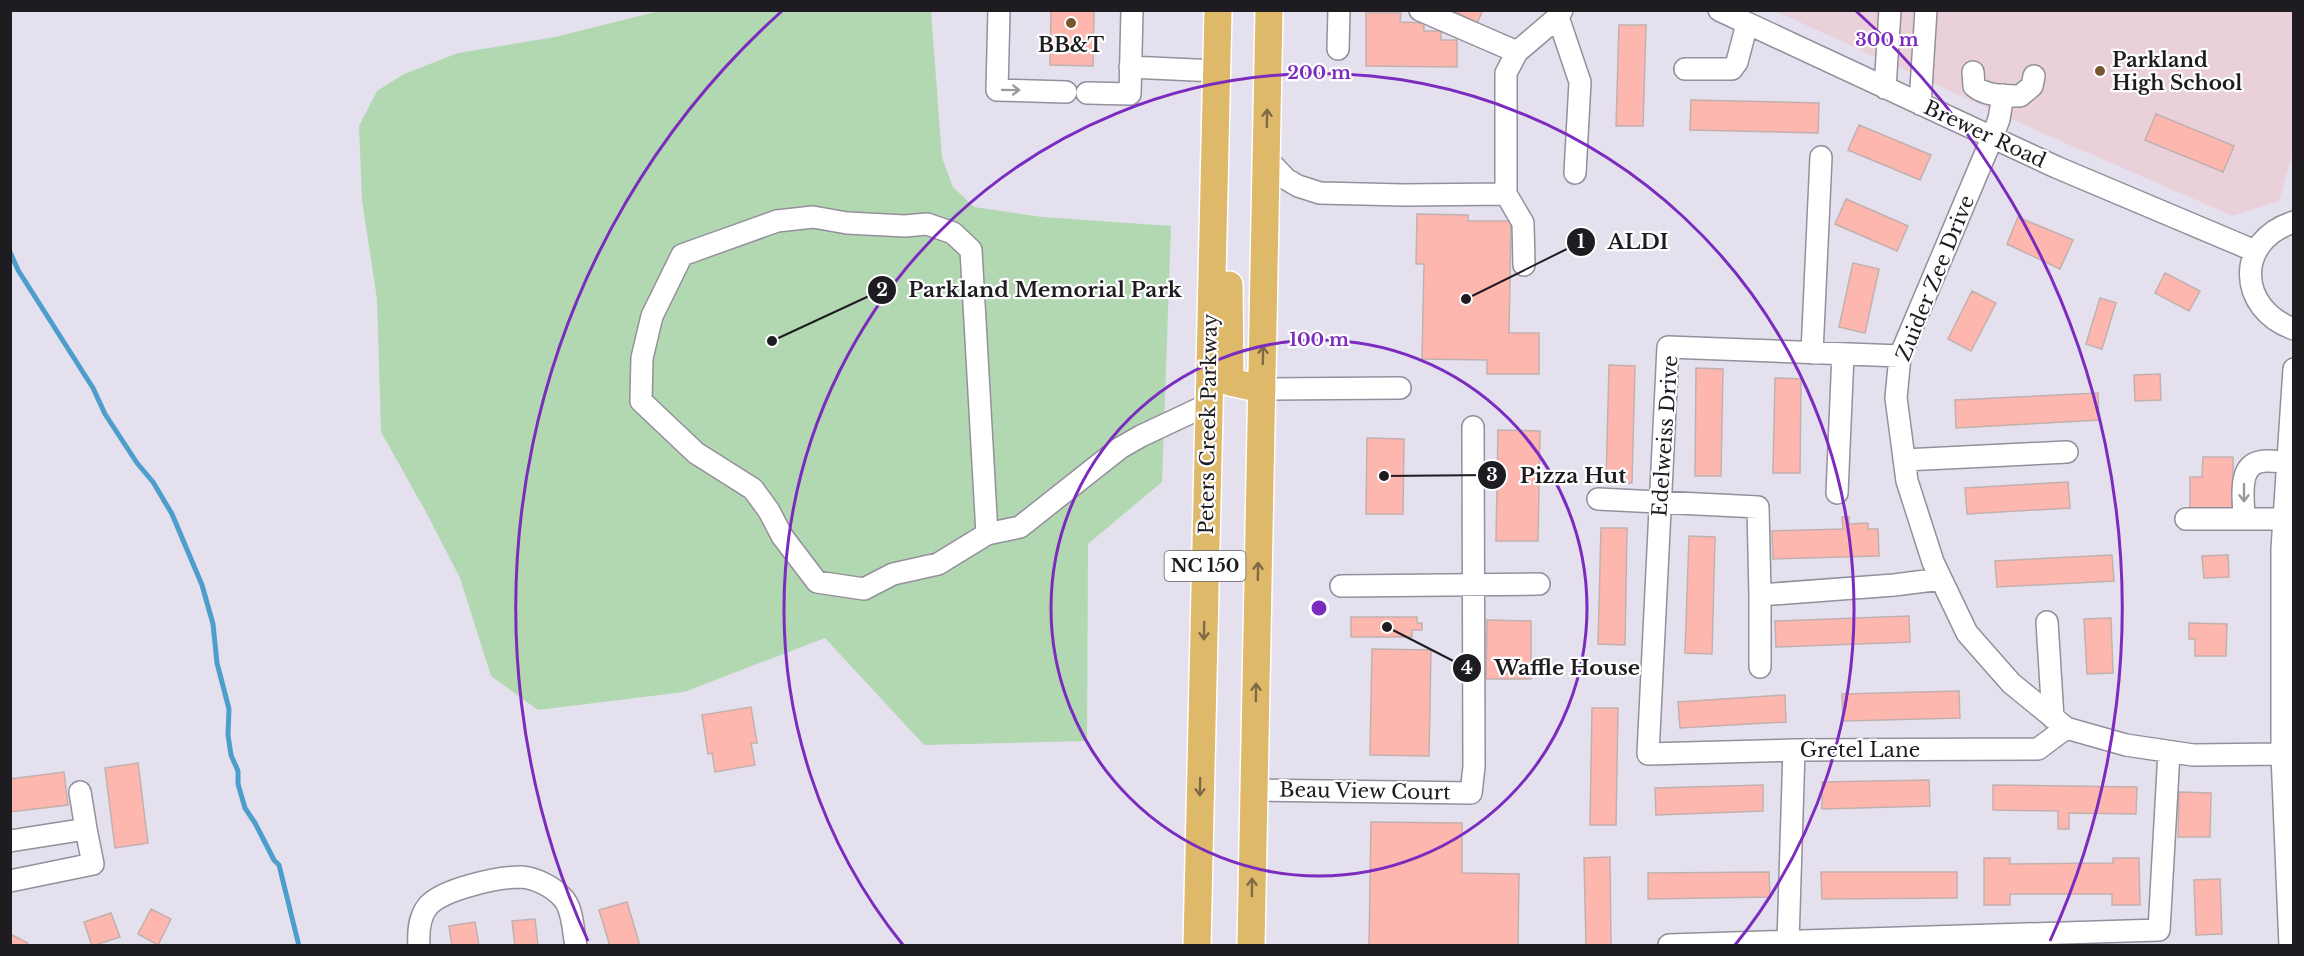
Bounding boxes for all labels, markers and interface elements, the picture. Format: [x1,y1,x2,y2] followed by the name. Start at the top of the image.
[1064,16,1078,30] marker: BB&T
[1855,29,1919,51] text: 300 m
[1038,33,1104,57] place label: BB&T
[2112,48,2242,95] place label: Parkland High School
[1287,62,1351,84] text: 200 m
[2093,64,2107,78] marker: Parkland High School
[1001,85,1021,96] one-way arrow
[1920,95,2050,173] street label: Brewer Road
[1261,108,1273,128] one-way arrow
[1891,192,1979,364] street label: Zuider Zee Drive
[1566,223,1681,262] callout: ALDI
[1607,229,1668,255] text: ALDI
[1577,231,1585,253] text: 1
[867,270,1194,309] callout: Parkland Memorial Park
[908,277,1183,303] text: Parkland Memorial Park
[876,279,888,301] text: 2
[1194,313,1222,535] street label: Peters Creek Parkway
[1289,329,1349,351] text: 100 m
[1257,345,1269,365] one-way arrow
[1647,354,1683,518] street label: Edelweiss Drive
[1477,456,1638,495] callout: Pizza Hut
[1520,463,1626,489] text: Pizza Hut
[1486,464,1498,486] text: 3
[2238,483,2250,503] one-way arrow
[1164,551,1246,581] road number: NC 150
[1253,561,1264,581] one-way arrow
[1309,598,1329,618] centre of rings
[1198,620,1209,640] one-way arrow
[1452,649,1652,688] callout: Waffle House
[1493,655,1640,681] text: Waffle House
[1461,657,1473,679] text: 4
[1250,683,1262,703] one-way arrow
[1800,738,1920,762] street label: Gretel Lane
[1194,776,1206,796] one-way arrow
[1279,778,1451,805] street label: Beau View Court
[1246,878,1258,898] one-way arrow

